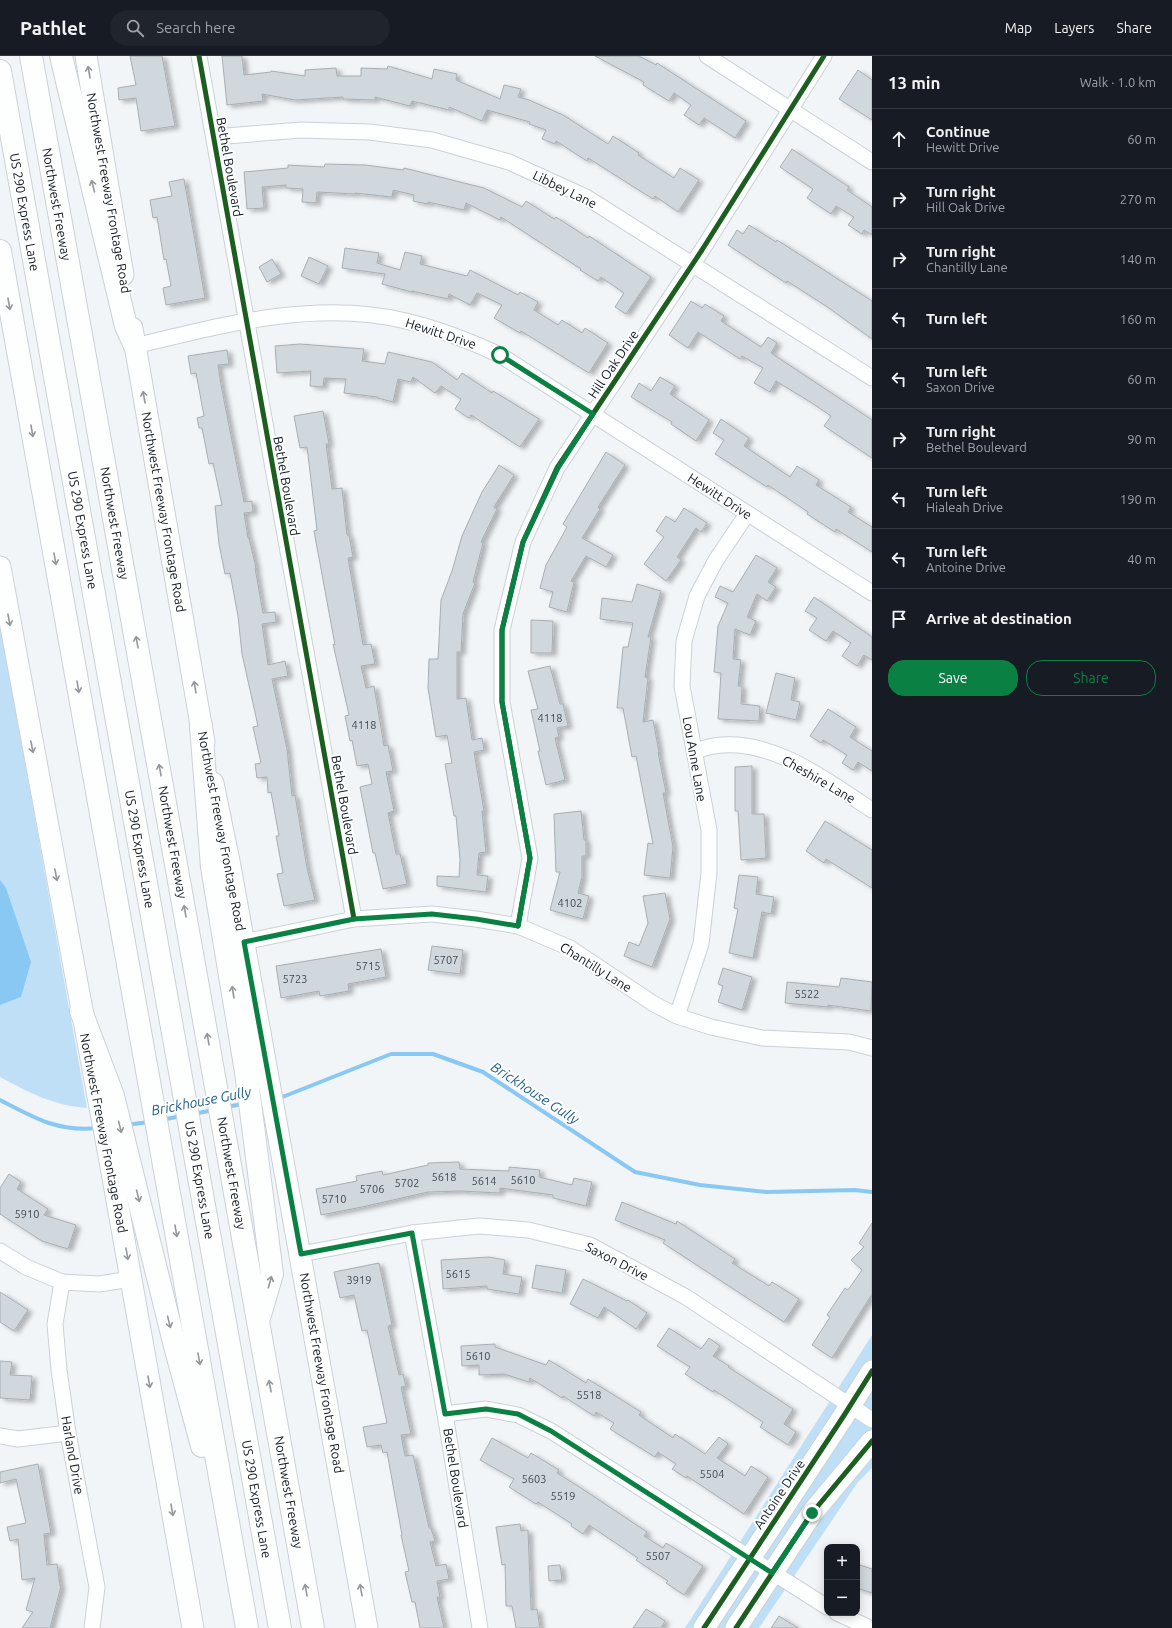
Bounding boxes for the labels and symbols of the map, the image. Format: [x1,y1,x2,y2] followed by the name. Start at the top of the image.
[85,66,93,79] one-way arrow
[84,92,134,294] street label: Northwest Freeway Frontage Road
[214,116,246,218] street label: Bethel Boulevard
[40,147,74,261] street label: Northwest Freeway
[8,152,42,272] street label: US 290 Express Lane
[531,168,599,210] street label: Libbey Lane
[88,180,96,193] one-way arrow
[6,297,14,310] one-way arrow
[404,315,478,351] street label: Hewitt Drive
[585,327,641,401] street label: Hill Oak Drive
[491,346,509,364] route start
[140,391,148,404] one-way arrow
[139,411,189,613] street label: Northwest Freeway Frontage Road
[29,425,37,438] one-way arrow
[271,435,303,537] street label: Bethel Boulevard
[98,466,132,580] street label: Northwest Freeway
[66,470,100,590] street label: US 290 Express Lane
[685,470,755,522] street label: Hewitt Drive
[52,553,60,566] one-way arrow
[5,613,13,626] one-way arrow
[132,636,140,649] one-way arrow
[75,680,83,693] one-way arrow
[191,681,199,694] one-way arrow
[538,712,562,724] house number: 4118
[681,715,709,803] street label: Lou Anne Lane
[352,719,376,731] house number: 4118
[196,730,248,932] street label: Northwest Freeway Frontage Road
[29,741,37,754] one-way arrow
[780,752,858,806] street label: Cheshire Lane
[329,754,361,856] street label: Bethel Boulevard
[155,764,163,777] one-way arrow
[156,785,190,899] street label: Northwest Freeway
[123,789,157,909] street label: US 290 Express Lane
[52,868,60,881] one-way arrow
[558,897,582,909] house number: 4102
[181,905,189,918] one-way arrow
[558,939,634,995] street label: Chantilly Lane
[434,954,458,966] house number: 5707
[356,960,380,972] house number: 5715
[283,973,307,985] house number: 5723
[229,986,237,999] one-way arrow
[795,988,819,1000] house number: 5522
[78,1032,130,1234] street label: Northwest Freeway Frontage Road
[204,1033,212,1046] one-way arrow
[488,1059,582,1128] water label: Brickhouse Gully
[150,1083,253,1119] water label: Brickhouse Gully
[215,1116,249,1230] street label: Northwest Freeway
[117,1120,125,1133] one-way arrow
[183,1120,217,1240] street label: US 290 Express Lane
[432,1171,456,1183] house number: 5618
[511,1174,535,1186] house number: 5610
[472,1175,496,1187] house number: 5614
[395,1177,419,1189] house number: 5702
[360,1183,384,1195] house number: 5706
[134,1189,142,1202] one-way arrow
[322,1193,346,1205] house number: 5710
[15,1208,39,1220] house number: 5910
[172,1224,180,1237] one-way arrow
[583,1239,651,1283] street label: Saxon Drive
[123,1247,131,1260] one-way arrow
[446,1268,470,1280] house number: 5615
[297,1272,347,1474] street label: Northwest Freeway Frontage Road
[347,1274,371,1286] house number: 3919
[267,1276,274,1289] one-way arrow
[166,1315,173,1328] one-way arrow
[466,1350,490,1362] house number: 5610
[195,1352,203,1365] one-way arrow
[146,1375,154,1388] one-way arrow
[266,1380,274,1393] one-way arrow
[577,1389,601,1401] house number: 5518
[59,1415,87,1495] street label: Harland Drive
[441,1427,471,1529] street label: Bethel Boulevard
[272,1435,306,1549] street label: Northwest Freeway
[240,1439,274,1559] street label: US 290 Express Lane
[751,1457,807,1531] street label: Antoine Drive
[700,1468,724,1480] house number: 5504
[522,1473,546,1485] house number: 5603
[551,1490,575,1502] house number: 5519
[169,1503,177,1516] one-way arrow
[803,1504,821,1522] route end
[646,1550,670,1562] house number: 5507
[356,1583,364,1596] one-way arrow
[302,1584,310,1597] one-way arrow

